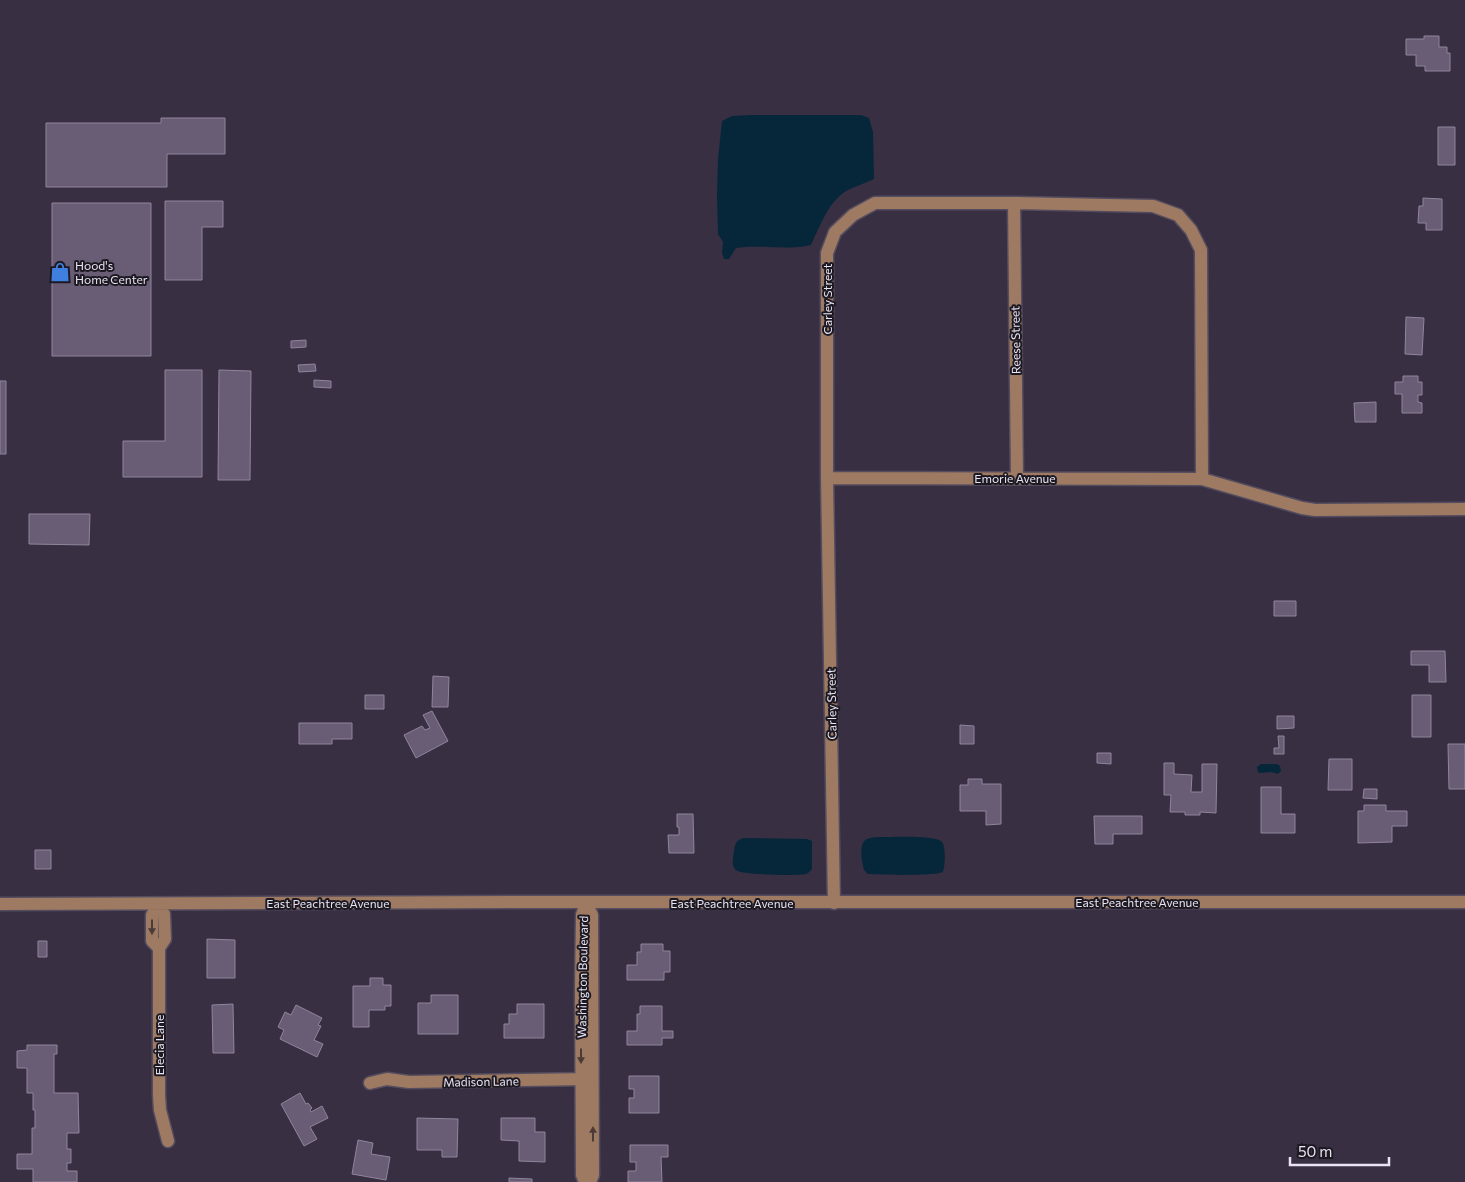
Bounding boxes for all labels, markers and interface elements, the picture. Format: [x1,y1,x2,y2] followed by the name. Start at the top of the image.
[75,258,148,286] place label: Hood's Home Center
[49,261,71,283] shop icon: Hood's Home Center
[820,263,834,334] street label: Carley Street
[1007,306,1023,374] street label: Reese Street
[974,471,1056,485] street label: Emorie Avenue
[823,668,839,740] street label: Carley Street
[1075,895,1199,909] street label: East Peachtree Avenue
[266,896,390,910] street label: East Peachtree Avenue
[670,896,794,910] street label: East Peachtree Avenue
[574,916,590,1038] street label: Washington Boulevard
[148,919,156,935] one-way arrow
[152,1015,166,1075] street label: Elecia Lane
[577,1048,585,1064] one-way arrow
[443,1073,519,1089] street label: Madison Lane
[589,1126,597,1142] one-way arrow
[1290,1134,1389,1166] scale bar
[1298,1142,1332,1160] text: 50 m

